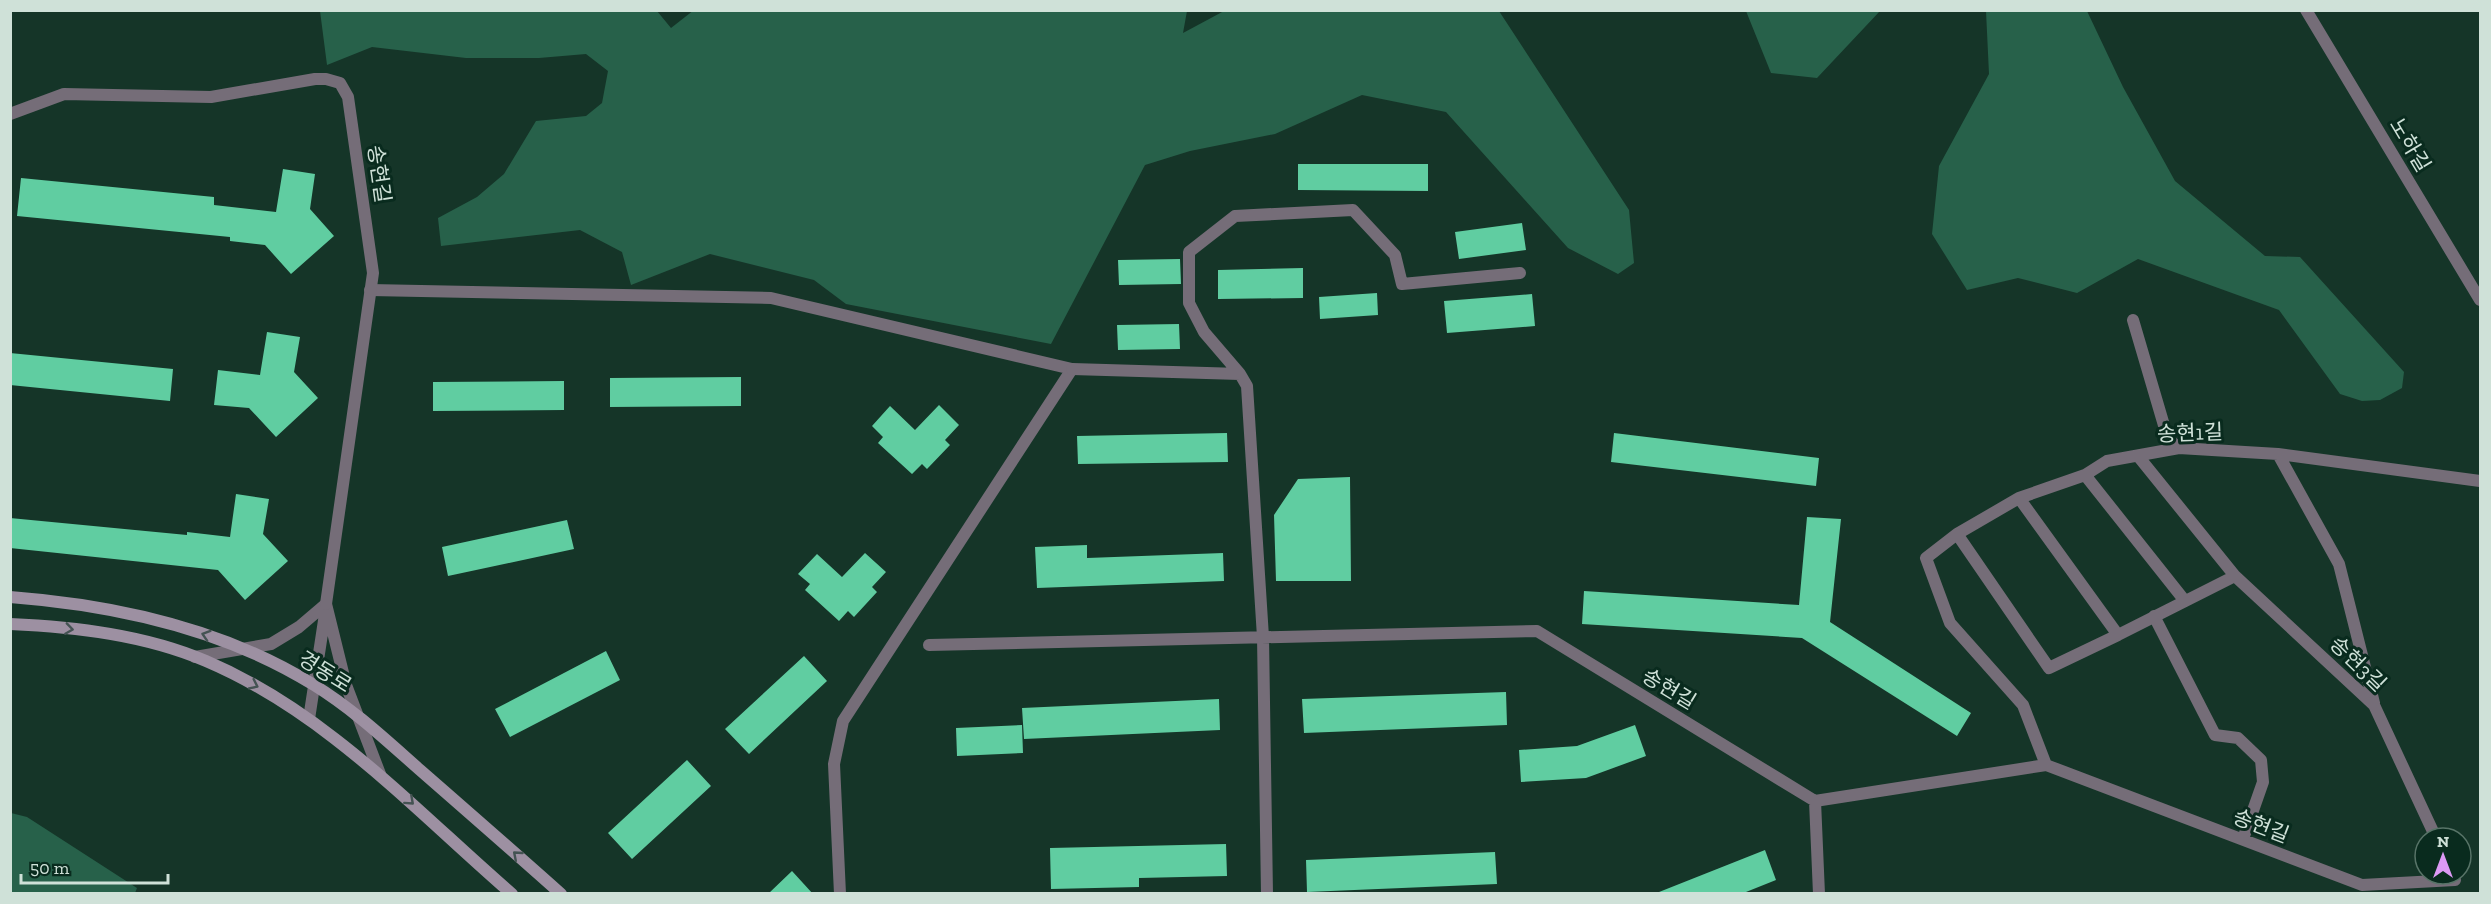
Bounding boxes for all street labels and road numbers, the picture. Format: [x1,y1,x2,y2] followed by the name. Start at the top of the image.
[2385,113,2436,176] street label: 노하길
[363,143,396,204] street label: 송현길
[2157,419,2223,446] street label: 송현1길
[2325,631,2392,696] street label: 송현3길
[294,646,356,698] street label: 경동로
[1638,663,1701,714] street label: 송현길
[2230,803,2293,848] street label: 송현길

